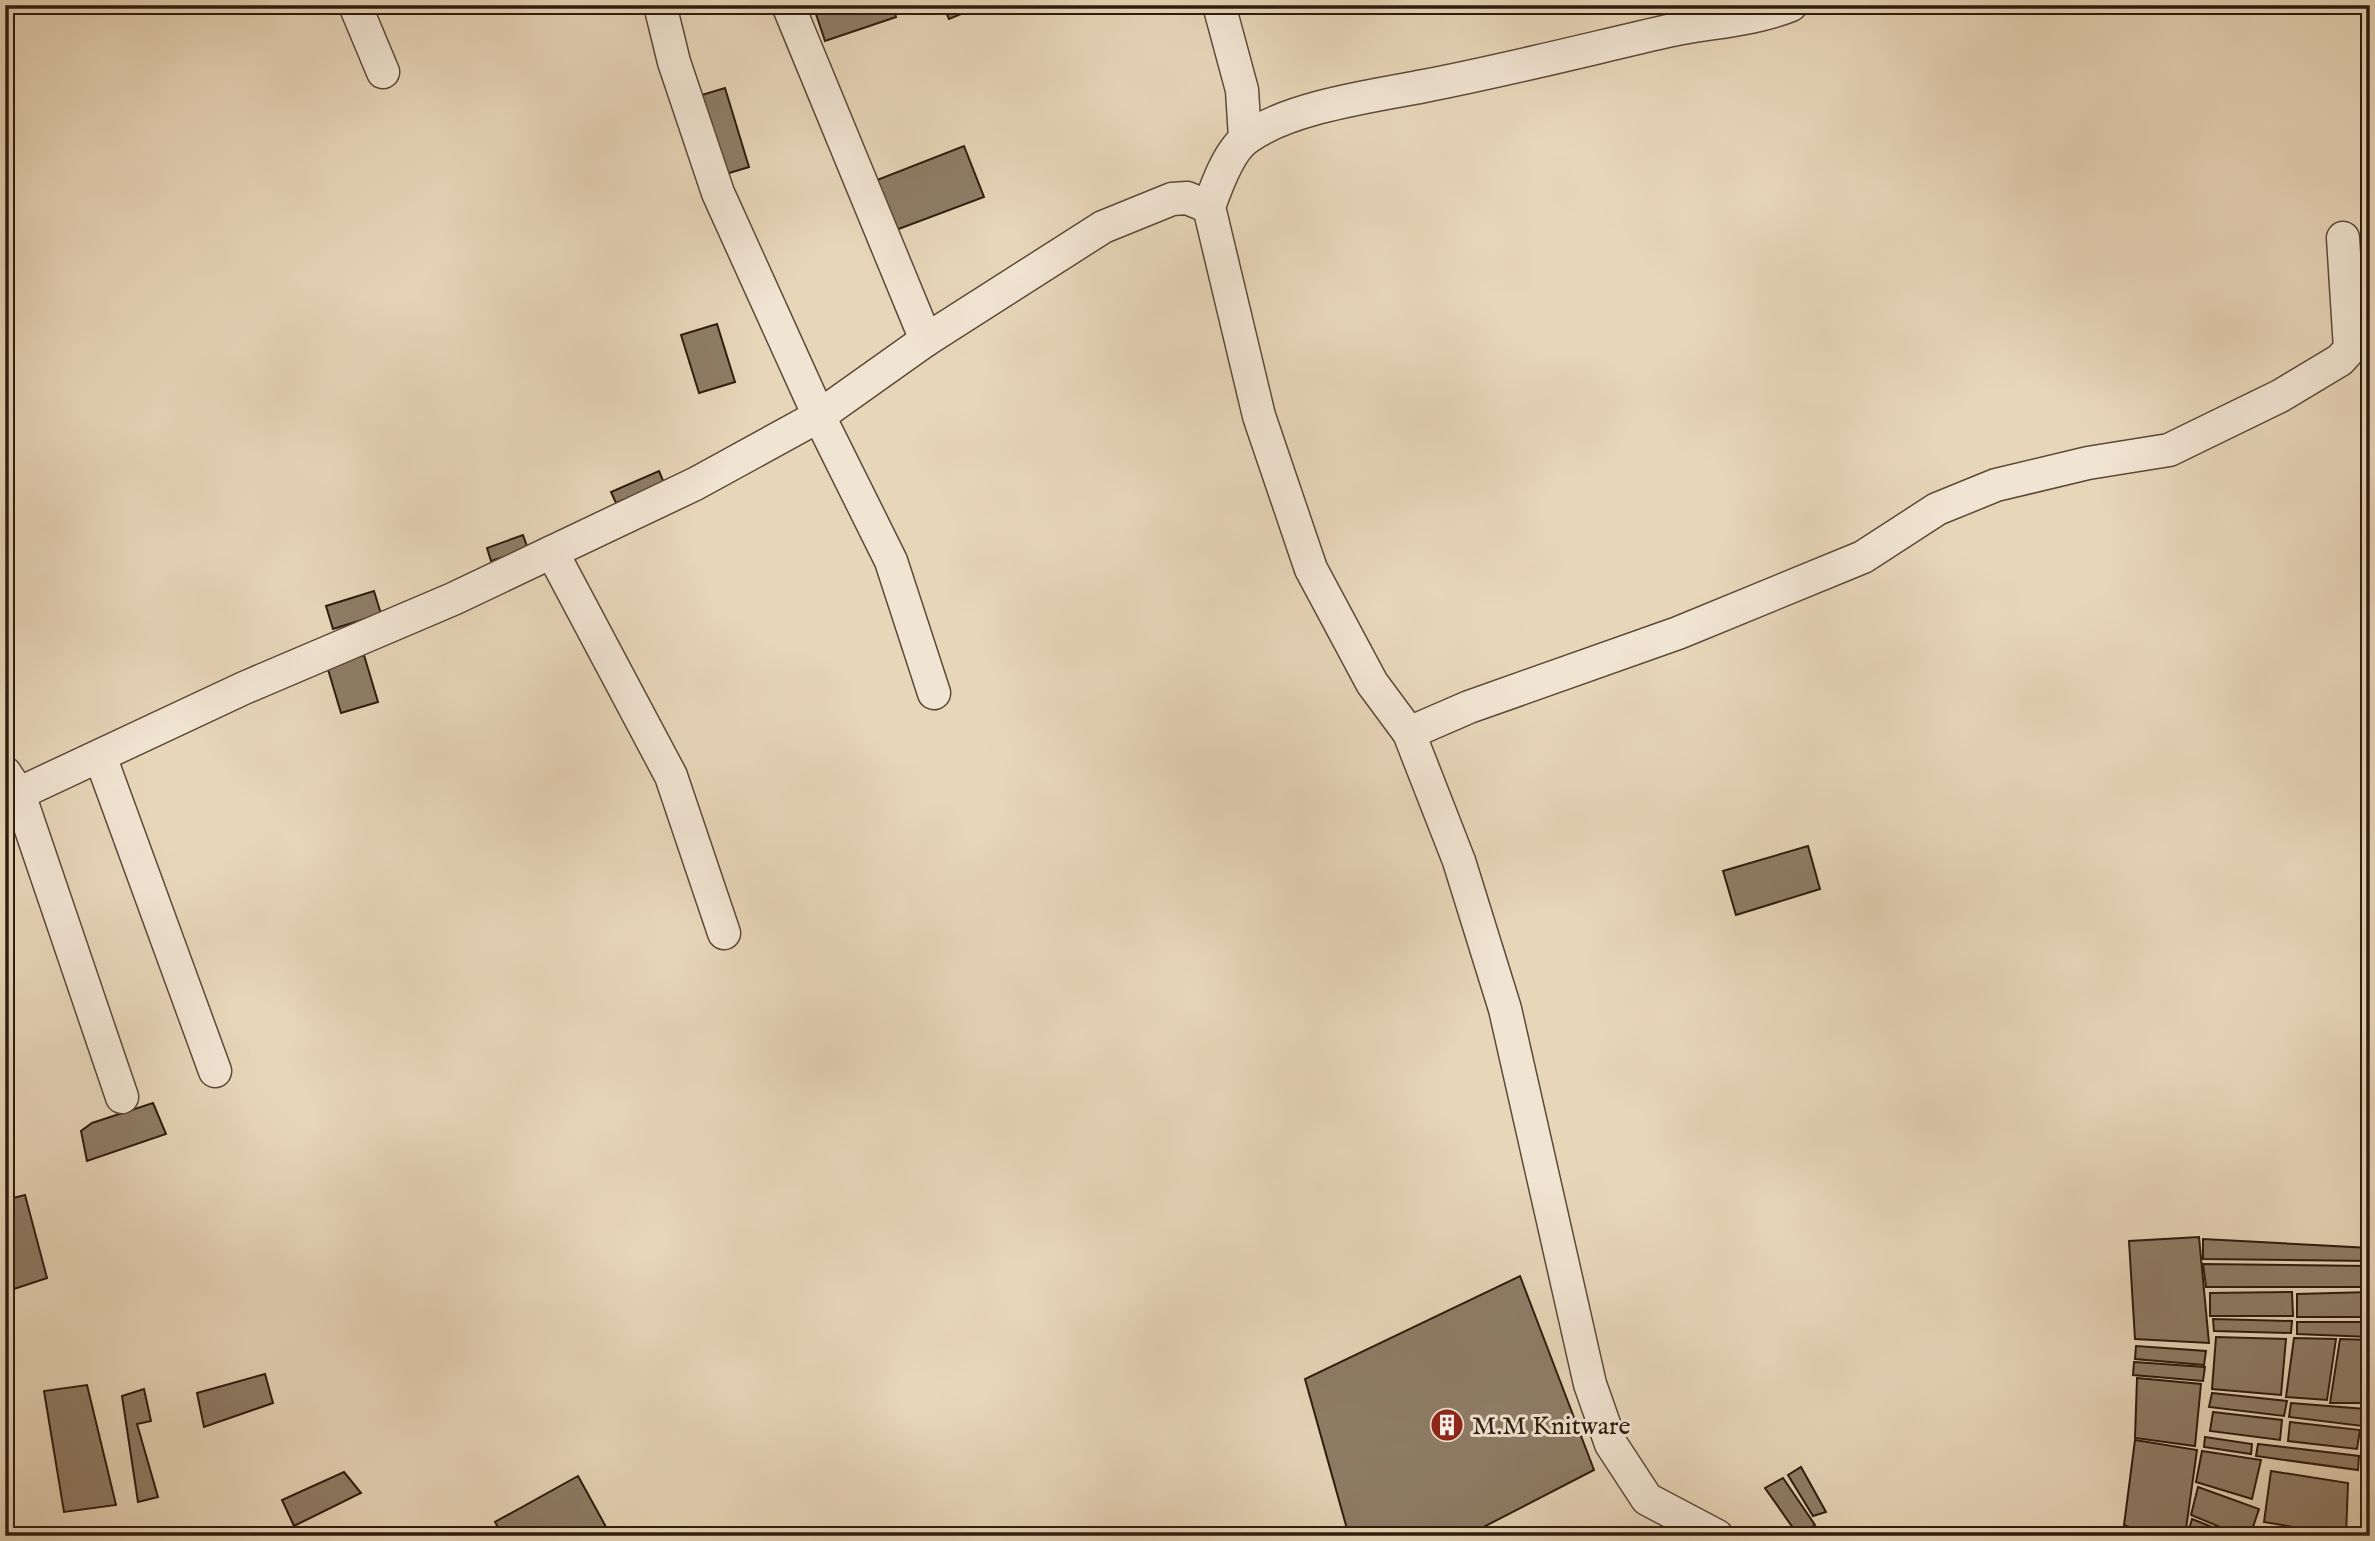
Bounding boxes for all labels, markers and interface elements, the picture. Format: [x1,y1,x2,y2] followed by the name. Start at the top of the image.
[1428,1406,1466,1444] building icon: M.M Knitware
[1472,1410,1630,1443] place label: M.M Knitware

